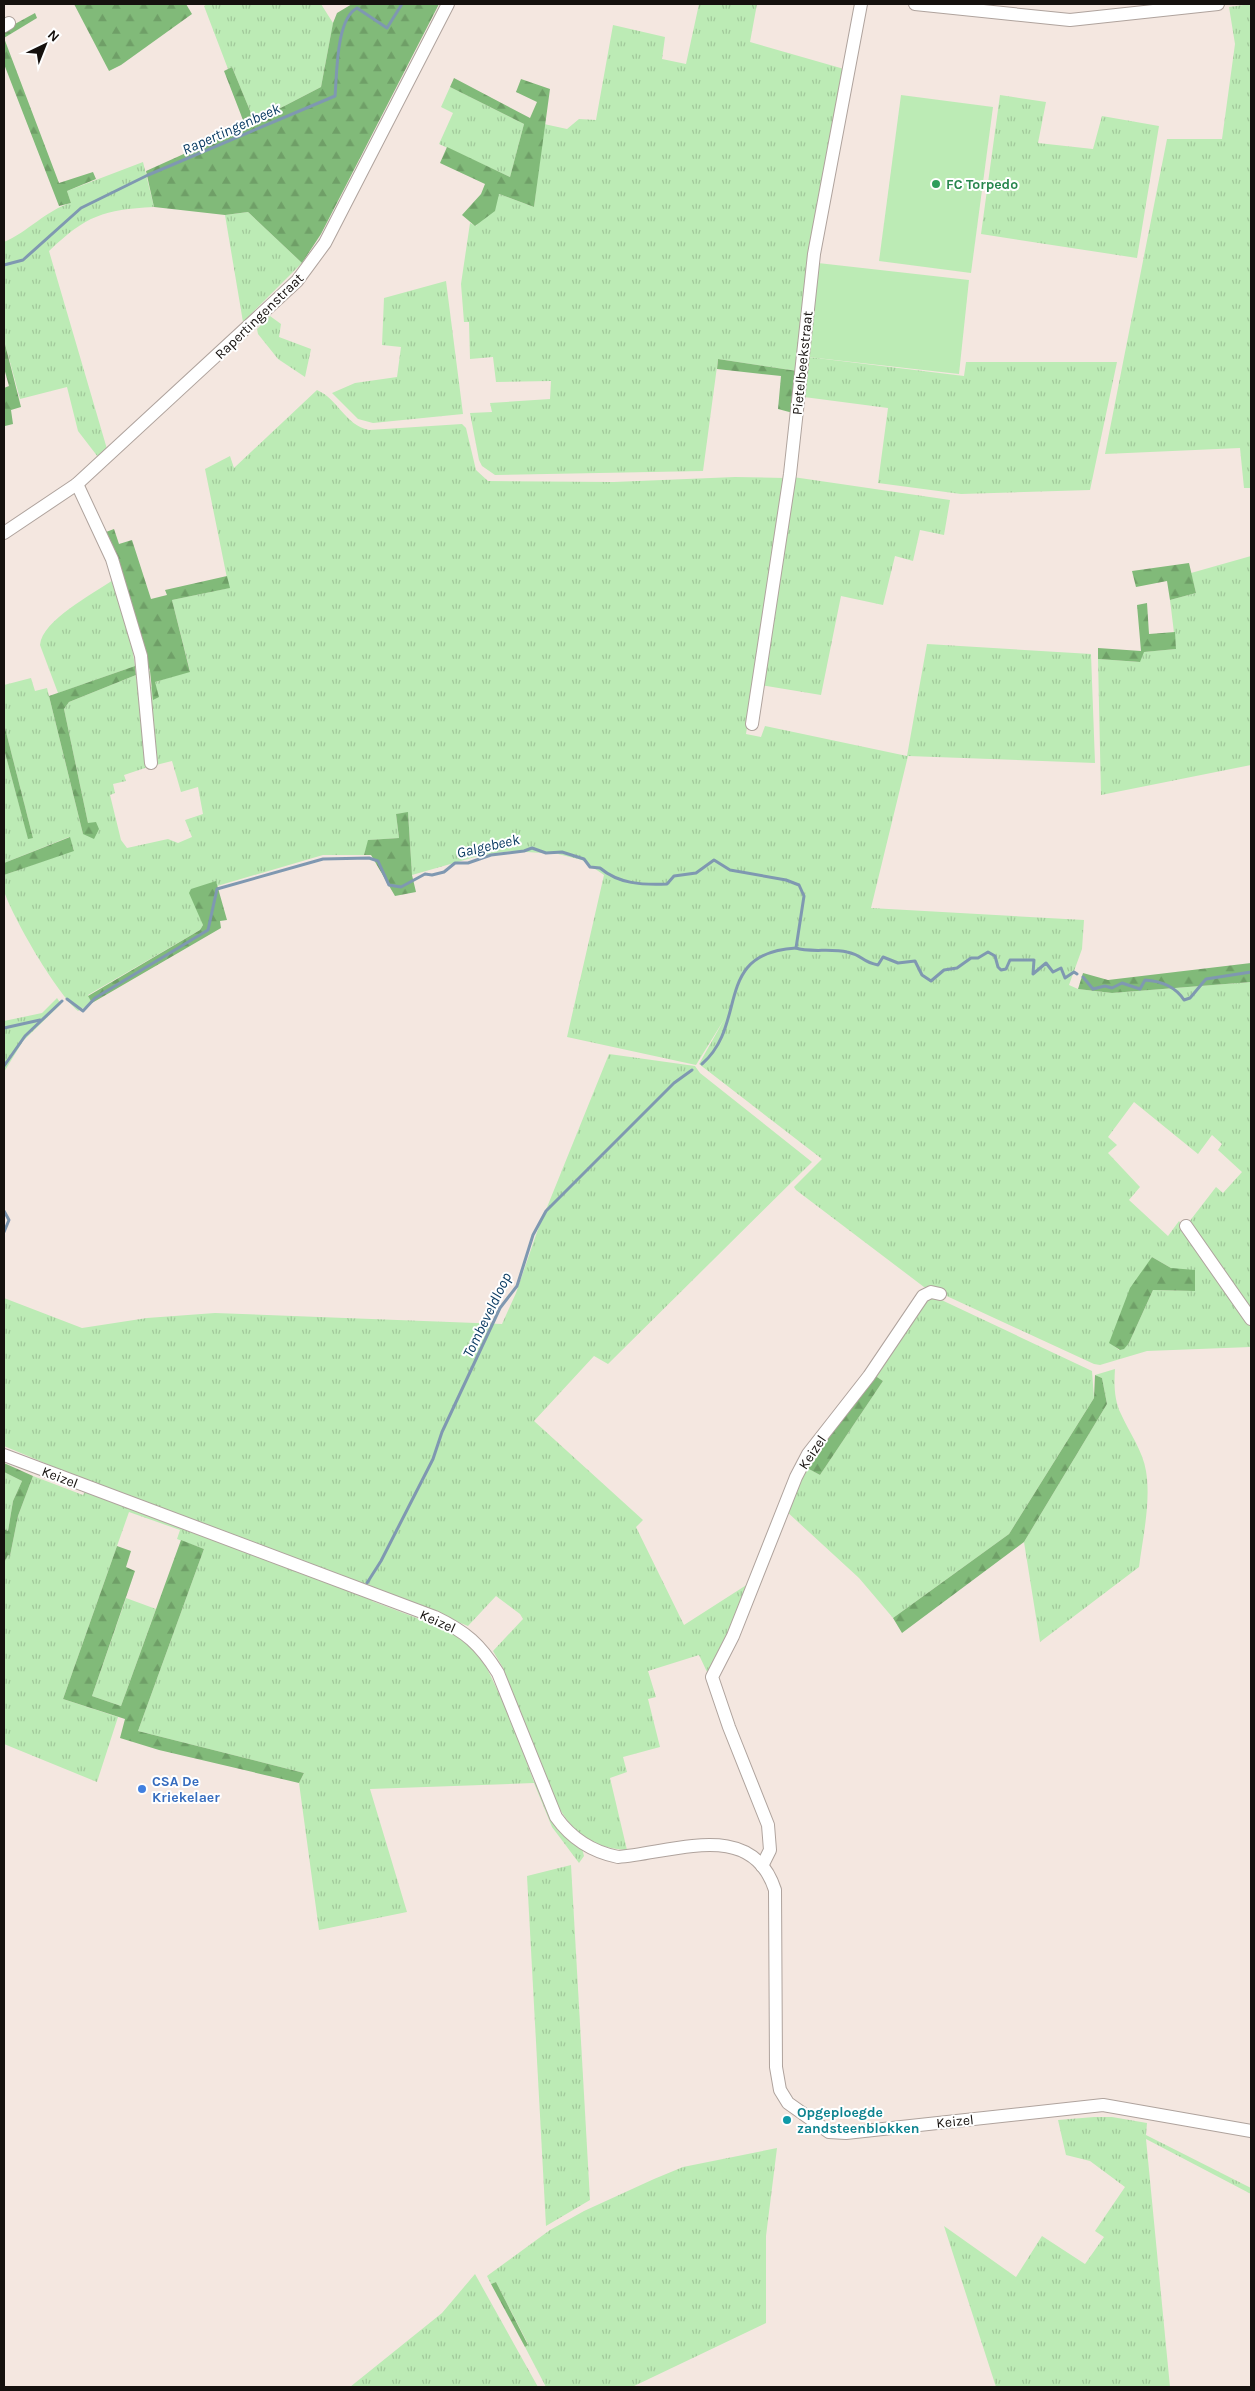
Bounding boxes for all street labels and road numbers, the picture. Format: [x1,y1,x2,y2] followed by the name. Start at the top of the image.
[212,270,307,363] street label: Rapertingenstraat
[789,310,816,416] street label: Pietelbeekstraat
[795,1432,830,1473] street label: Keizel
[39,1463,80,1492] street label: Keizel
[417,1606,458,1637] street label: Keizel
[935,2111,975,2132] street label: Keizel

